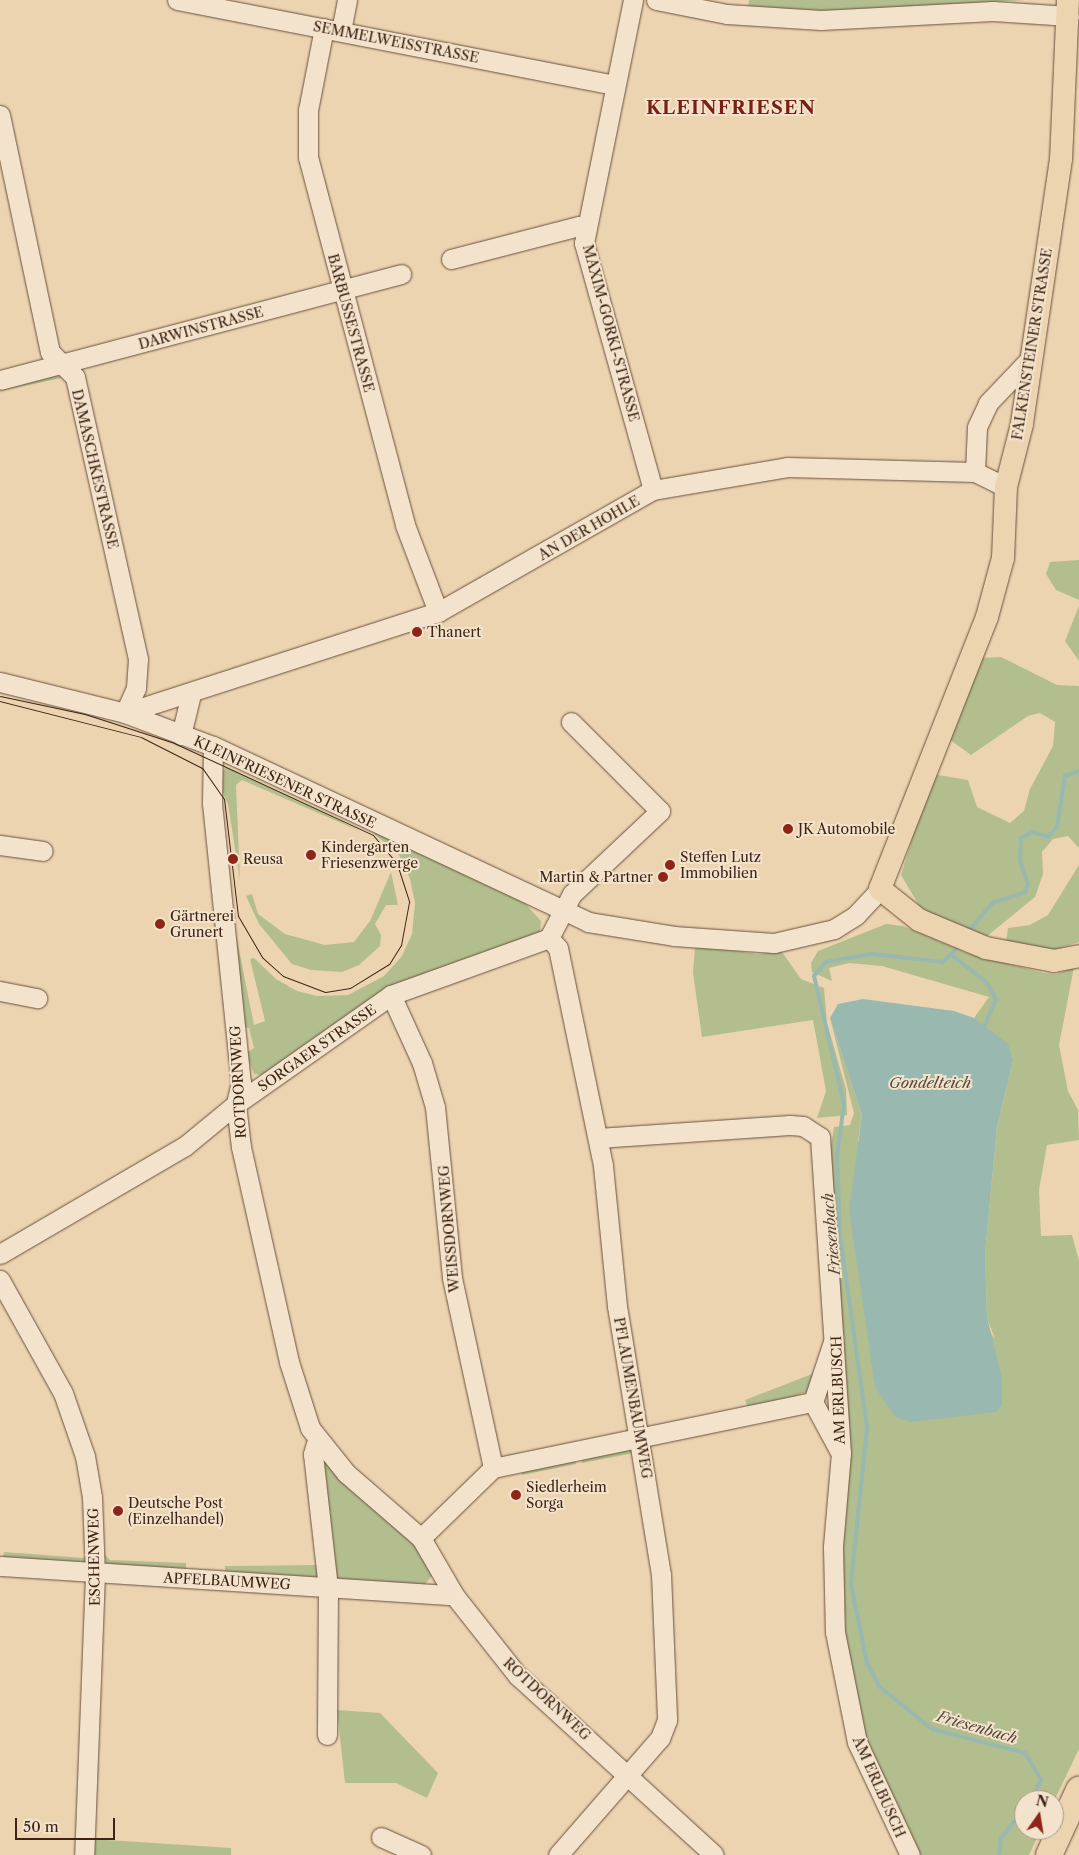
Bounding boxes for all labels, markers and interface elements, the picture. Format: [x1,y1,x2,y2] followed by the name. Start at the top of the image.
[312,18,480,66] street label: SEMMELWEISSTRASSE
[644,97,818,119] district label: KLEINFRIESEN
[579,243,643,423] street label: MAXIM-GORKI-STRASSE
[1008,246,1056,442] street label: FALKENSTEINER STRASSE
[324,252,378,394] street label: BARBUSSESTRASSE
[137,303,265,353] street label: DARWINSTRASSE
[68,388,122,550] street label: DAMASCHKESTRASSE
[535,492,643,564] street label: AN DER HOHLE
[427,624,481,640] place label: Thanert
[411,626,423,638] marker: Thanert
[191,732,379,832] street label: KLEINFRIESENER STRASSE
[798,821,896,837] place label: JK Automobile
[782,823,794,835] marker: JK Automobile
[321,839,418,872] place label: Kindergarten Friesenzwerge
[305,849,317,861] marker: Kindergarten Friesenzwerge
[680,849,761,882] place label: Steffen Lutz Immobilien
[243,851,283,867] place label: Reusa
[227,853,239,865] marker: Reusa
[664,859,676,871] marker: Steffen Lutz Immobilien
[539,869,653,885] place label: Martin & Partner
[657,871,669,883] marker: Martin & Partner
[170,908,234,940] place label: Gärtnerei Grunert
[154,918,166,930] marker: Gärtnerei Grunert
[254,1001,380,1095] street label: SORGAER STRASSE
[227,1025,249,1139] street label: ROTDORNWEG
[889,1074,971,1092] water label: Gondelteich
[435,1165,463,1293] street label: WEISSDORNWEG
[818,1192,844,1276] water label: Friesenbach
[611,1316,655,1480] street label: PFLAUMENBAUMWEG
[828,1335,848,1445] street label: AM ERLBUSCH
[526,1479,607,1511] place label: Siedlerheim Sorga
[510,1489,522,1501] marker: Siedlerheim Sorga
[128,1495,224,1528] place label: Deutsche Post (Einzelhandel)
[112,1505,124,1517] marker: Deutsche Post (Einzelhandel)
[85,1508,103,1606] street label: ESCHENWEG
[163,1569,291,1593] street label: APFELBAUMWEG
[500,1654,594,1744] street label: ROTDORNWEG
[935,1707,1019,1747] water label: Friesenbach
[849,1734,909,1840] street label: AM ERLBUSCH
[1014,1790,1064,1840] north arrow
[1034,1791,1050,1811] text: N
[18,1808,118,1840] scale bar
[23,1817,59,1836] text: 50 m

